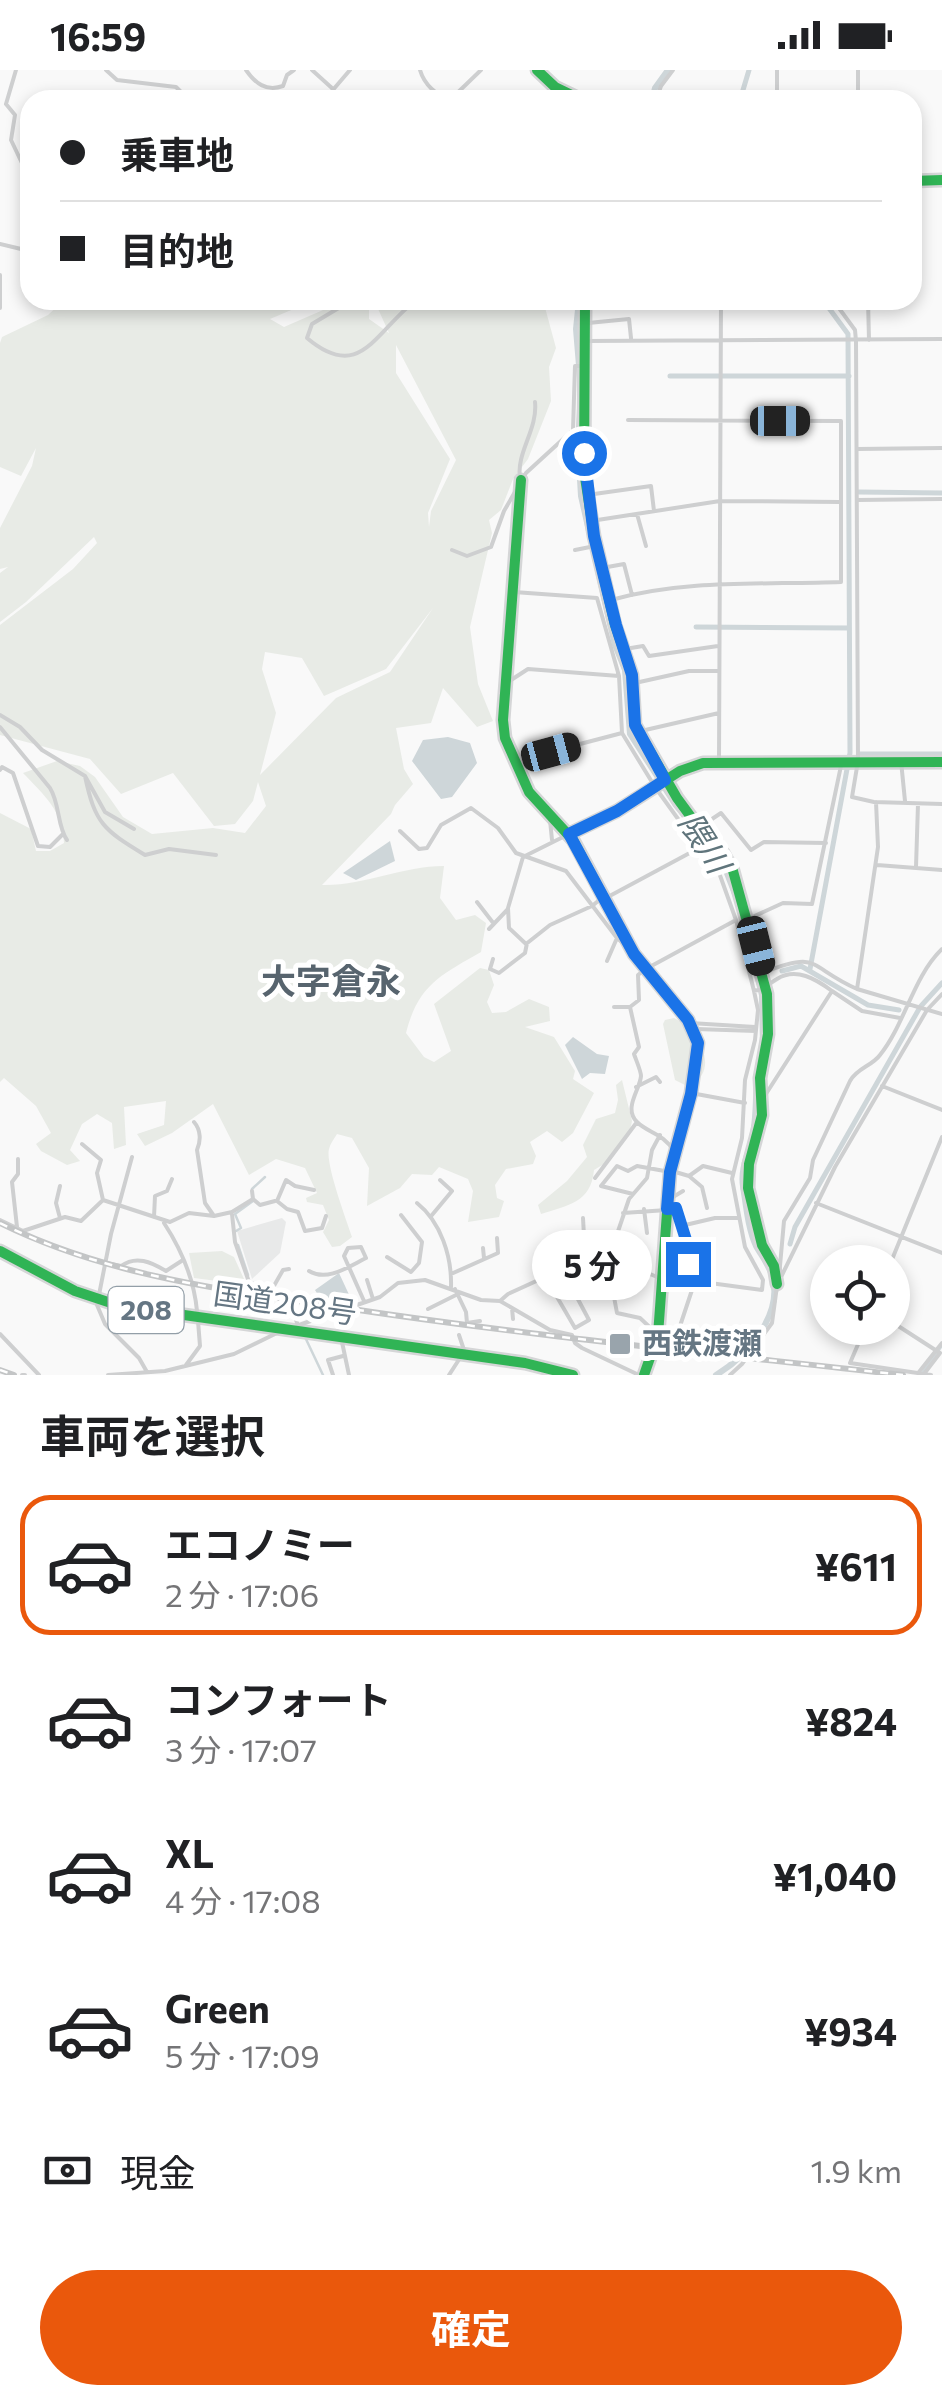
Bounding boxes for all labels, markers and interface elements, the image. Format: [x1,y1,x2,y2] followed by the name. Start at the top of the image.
[50,12,146,59] text: 16:59
[120,130,234,177] text: 乗車地
[120,226,234,273] text: 目的地
[750,406,810,436] car
[562,431,607,476] route start
[518,730,584,774] car
[672,804,741,882] water label: 隈川
[734,913,778,979] car
[261,958,401,1001] district label: 大字倉永
[533,1229,653,1299] callout: 5 分
[666,1242,711,1287] route end
[564,1245,620,1285] text: 5 分
[810,1245,910,1345] map controls
[810,1245,910,1345] button: locate
[211,1273,359,1330] street label: 国道208号
[108,1287,184,1333] road number: 208
[642,1323,762,1360] place label: 西鉄渡瀬
[607,1331,633,1357] marker: 西鉄渡瀬
[40,1407,265,1462] text: 車両を選択
[45,1520,135,1610] icon: car
[165,1520,355,1567] text: エコノミー
[815,1542,897,1589] text: ¥611
[165,1574,319,1614] text: 2 分 · 17:06
[45,1675,135,1765] icon: car
[165,1675,392,1722] text: コンフォート
[805,1697,897,1744] text: ¥824
[165,1729,317,1769] text: 3 分 · 17:07
[165,1829,214,1876] text: XL
[45,1830,135,1920] icon: car
[773,1852,897,1899] text: ¥1,040
[165,1880,321,1920] text: 4 分 · 17:08
[165,1984,270,2031] text: Green
[45,1985,135,2075] icon: car
[804,2007,897,2054] text: ¥934
[165,2035,320,2075] text: 5 分 · 17:09
[40,2143,95,2198] icon: cash
[120,2148,196,2195] text: 現金
[811,2150,902,2190] text: 1.9 km
[40,2270,902,2385] button: 確定

